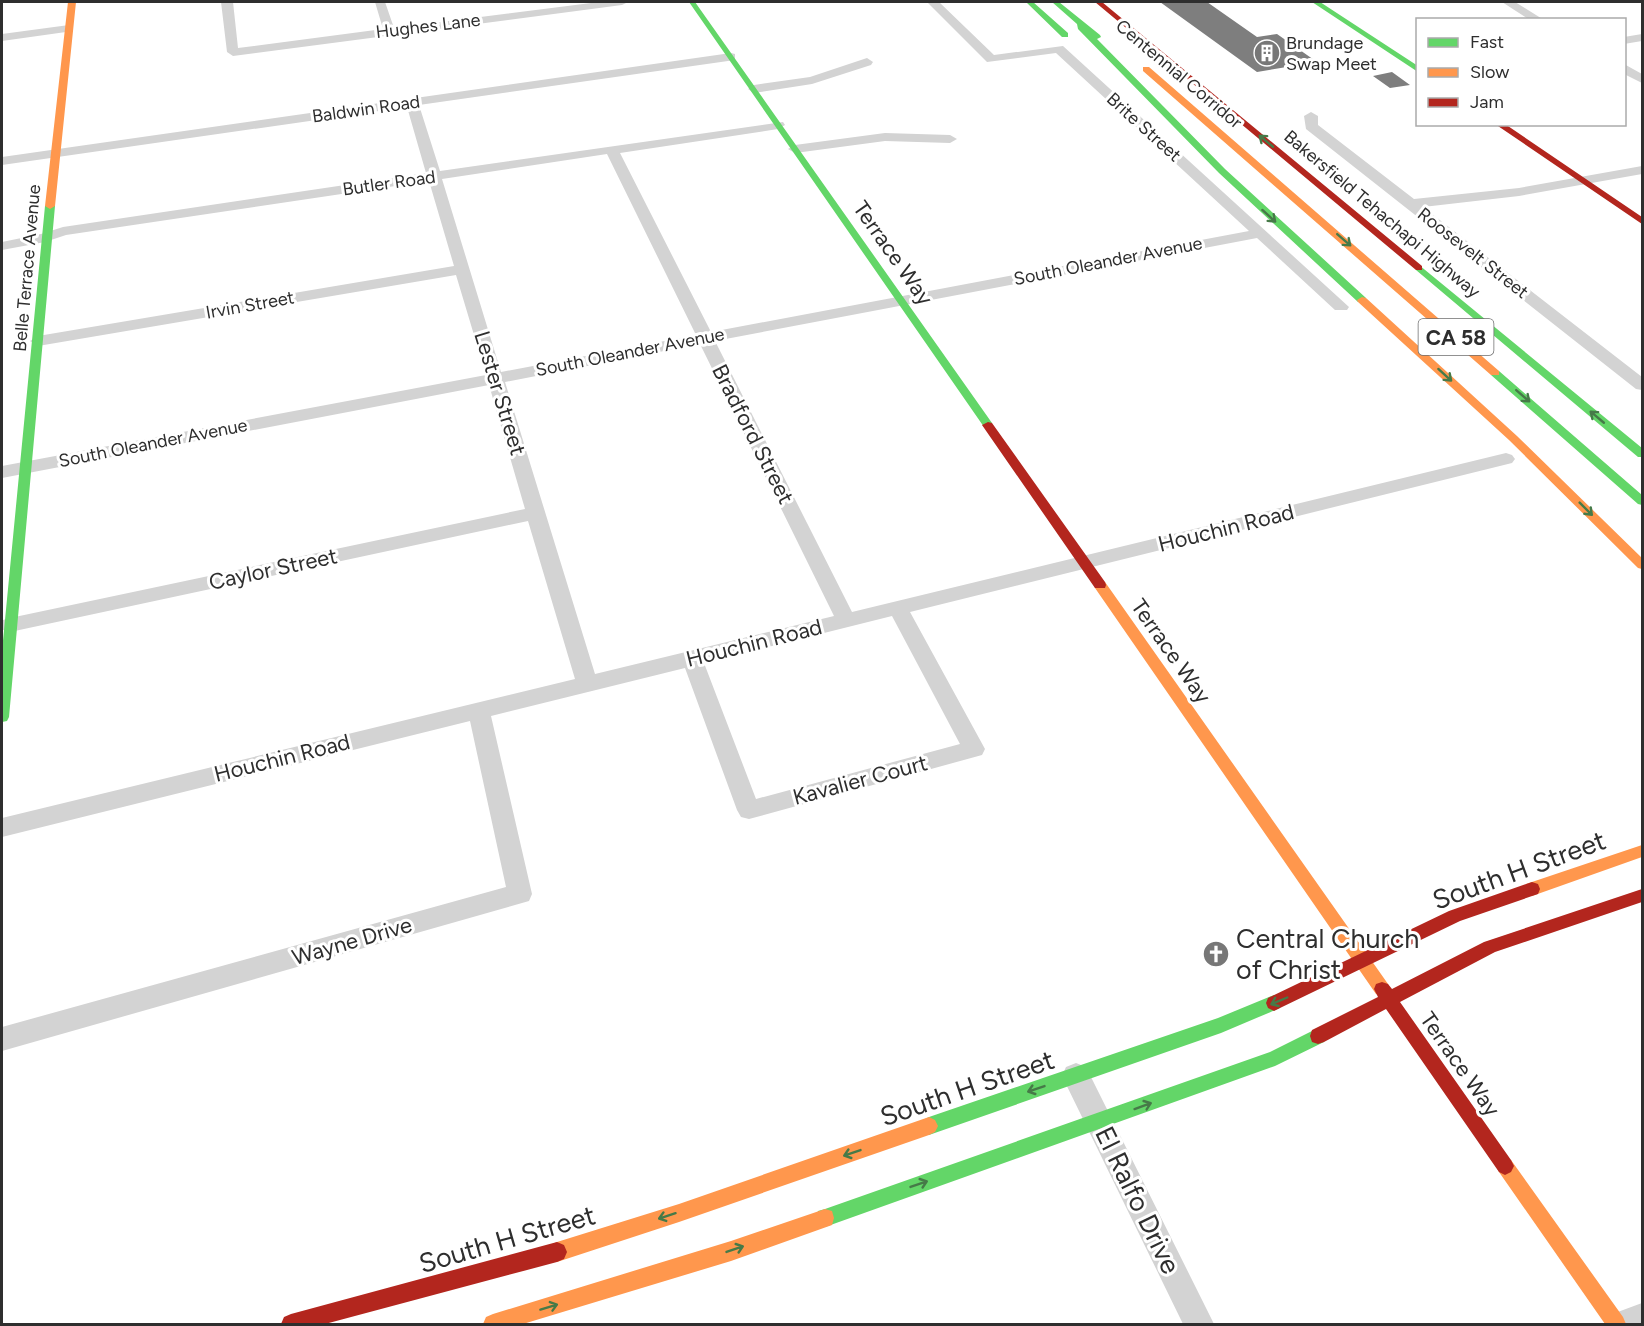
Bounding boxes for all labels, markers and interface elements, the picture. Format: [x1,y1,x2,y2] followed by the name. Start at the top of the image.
[374,9,482,43] street label: Hughes Lane
[1111,15,1247,133] street label: Centennial Corridor
[1416,18,1626,126] legend
[1470,31,1504,53] text: Fast
[1286,32,1377,75] place label: Brundage Swap Meet
[1252,38,1282,68] building icon: Brundage Swap Meet
[1470,61,1509,83] text: Slow
[1102,88,1186,166] street label: Brite Street
[311,91,421,127] street label: Baldwin Road
[1470,91,1504,113] text: Jam
[1279,125,1485,303] street label: Bakersfield Tehachapi Highway
[1259,134,1274,148] one-way arrow
[341,166,437,200] street label: Butler Road
[9,183,45,353] street label: Belle Terrace Avenue
[847,196,939,311] street label: Terrace Way
[1413,203,1533,303] street label: Roosevelt Street
[1262,209,1277,223] one-way arrow
[1012,232,1204,290] street label: South Oleander Avenue
[1336,233,1351,247] one-way arrow
[204,286,296,324] street label: Irvin Street
[1418,319,1494,355] road number: CA 58
[534,323,726,381] street label: South Oleander Avenue
[468,328,532,458] street label: Lester Street
[706,360,800,508] street label: Bradford Street
[1437,368,1452,382] one-way arrow
[1515,389,1530,403] one-way arrow
[1590,410,1606,423] one-way arrow
[57,414,249,472] street label: South Oleander Avenue
[1155,498,1297,558] street label: Houchin Road
[1579,502,1594,517] one-way arrow
[206,542,340,596] street label: Caylor Street
[1125,594,1217,709] street label: Terrace Way
[683,613,825,673] street label: Houchin Road
[211,728,353,788] street label: Houchin Road
[790,749,930,811] street label: Kavalier Court
[1428,823,1610,917] street label: South H Street
[289,911,415,971] street label: Wayne Drive
[1236,922,1419,986] place label: Central Church of Christ
[1201,939,1231,969] church icon: Central Church of Christ
[1270,996,1288,1007] one-way arrow
[1414,1007,1506,1122] street label: Terrace Way
[876,1043,1058,1133] street label: South H Street
[1027,1085,1046,1096] one-way arrow
[1133,1099,1152,1110] one-way arrow
[1088,1121,1188,1279] street label: El Ralfo Drive
[843,1148,862,1159] one-way arrow
[909,1178,928,1189] one-way arrow
[415,1198,599,1280] street label: South H Street
[658,1212,677,1223] one-way arrow
[725,1243,744,1254] one-way arrow
[539,1301,558,1312] one-way arrow

